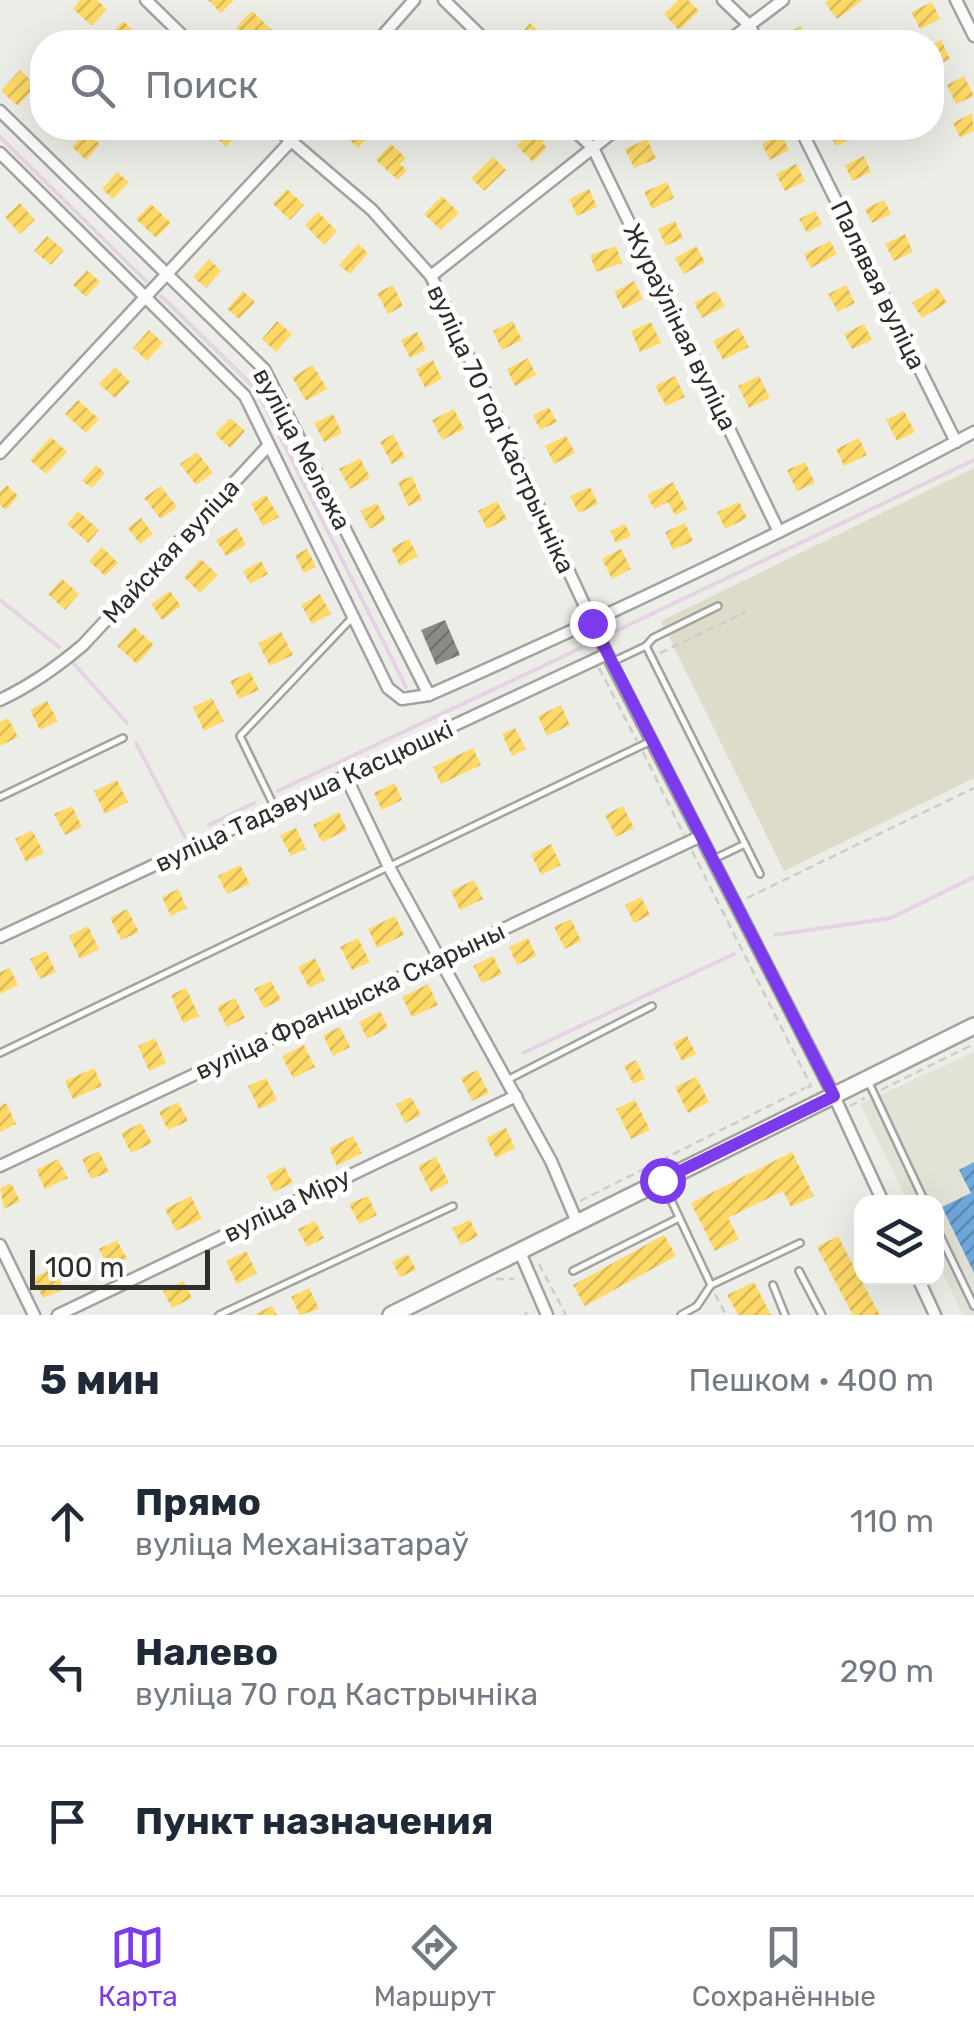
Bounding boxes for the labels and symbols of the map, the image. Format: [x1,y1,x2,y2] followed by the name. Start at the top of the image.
[825,196,931,374] street label: Палявая вуліца
[617,219,743,435] street label: Жураўліная вуліца
[421,280,581,578] street label: вуліца 70 год Кастрычніка
[247,363,357,535] street label: вуліца Мележа
[97,473,245,629] street label: Майская вуліца
[570,601,616,647] route end
[150,714,458,878] street label: вуліца Тадэвуша Касцюшкі
[191,916,509,1086] street label: вуліца Францыска Скарыны
[640,1158,686,1204] route start
[219,1162,355,1248] street label: вуліца Міру
[30,1245,210,1290] scale bar

